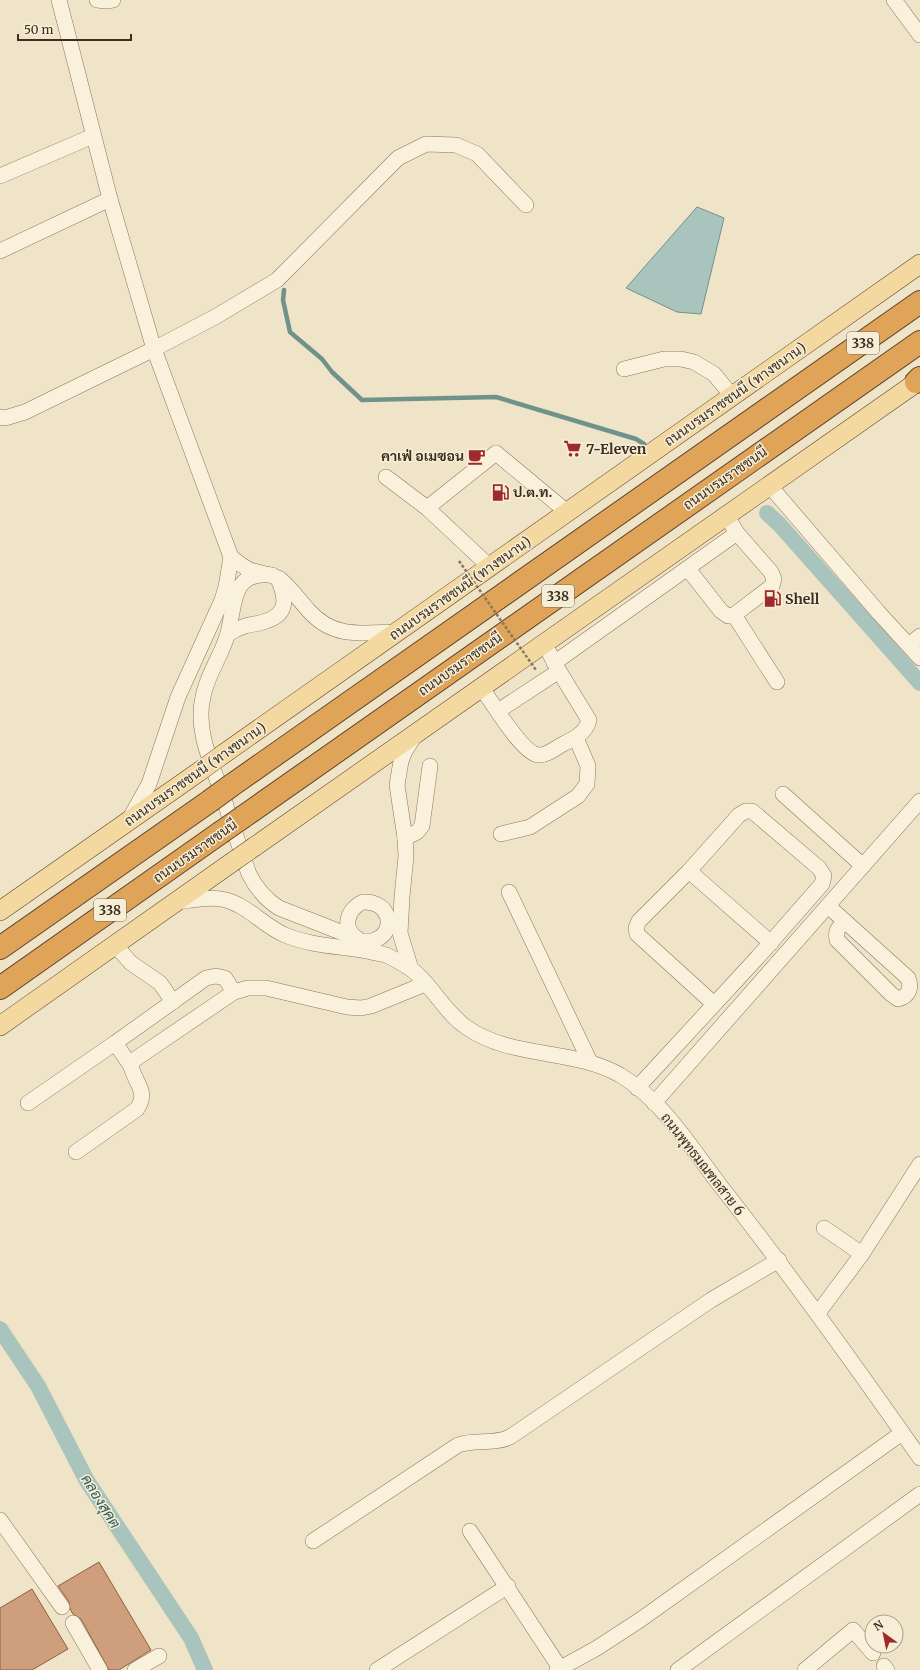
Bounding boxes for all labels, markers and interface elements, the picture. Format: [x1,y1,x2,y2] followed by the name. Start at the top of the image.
[18,16,131,42] scale bar
[24,22,53,37] text: 50 m
[847,332,879,354] road number: 338
[660,338,810,450] street label: ถนนบรมราชชนนี (ทางขนาน)
[563,439,583,459] supermarket icon: 7-Eleven
[586,440,647,458] place label: 7-Eleven
[679,442,771,514] street label: ถนนบรมราชชนนี
[467,446,487,466] cafe icon: คาเฟ่ อเมซอน
[381,447,464,465] place label: คาเฟ่ อเมซอน
[490,482,510,502] fuel station icon: ป.ต.ท.
[513,483,552,501] place label: ป.ต.ท.
[385,532,535,644] street label: ถนนบรมราชชนนี (ทางขนาน)
[542,585,574,607] road number: 338
[762,589,782,609] fuel station icon: Shell
[785,590,820,608] place label: Shell
[414,628,506,700] street label: ถนนบรมราชชนนี
[120,718,270,830] street label: ถนนบรมราชชนนี (ทางขนาน)
[149,815,241,887] street label: ถนนบรมราชชนนี
[94,899,126,921] road number: 338
[656,1109,749,1220] street label: ถนนพุทธมณฑลสาย 6
[75,1470,125,1533] water label: คลองสุคต
[864,1614,904,1654] north arrow
[871,1617,886,1634] text: N

